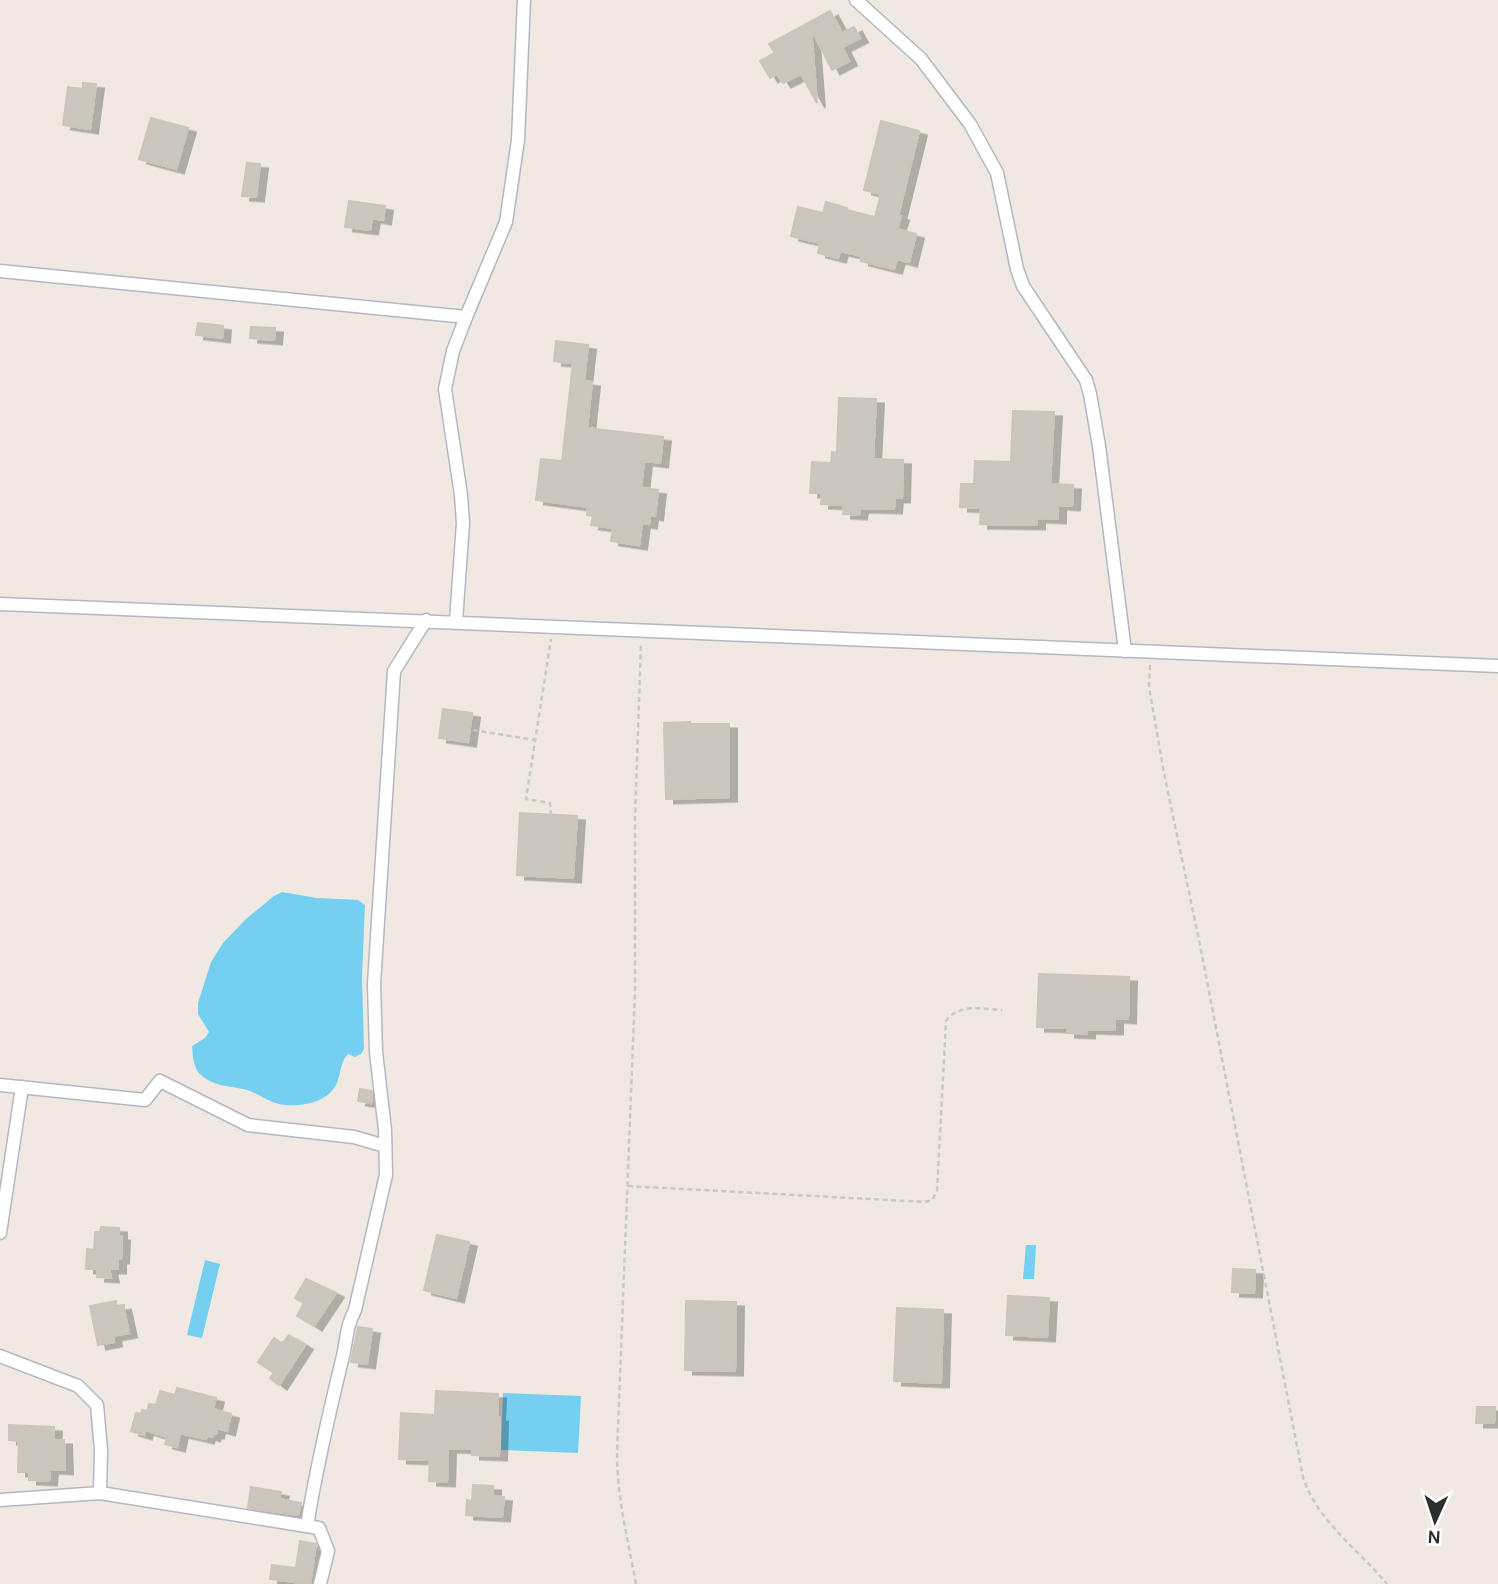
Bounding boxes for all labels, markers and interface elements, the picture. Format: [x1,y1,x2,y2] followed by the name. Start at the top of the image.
[1400,1486,1470,1556] north arrow
[1427,1526,1442,1548] text: N

